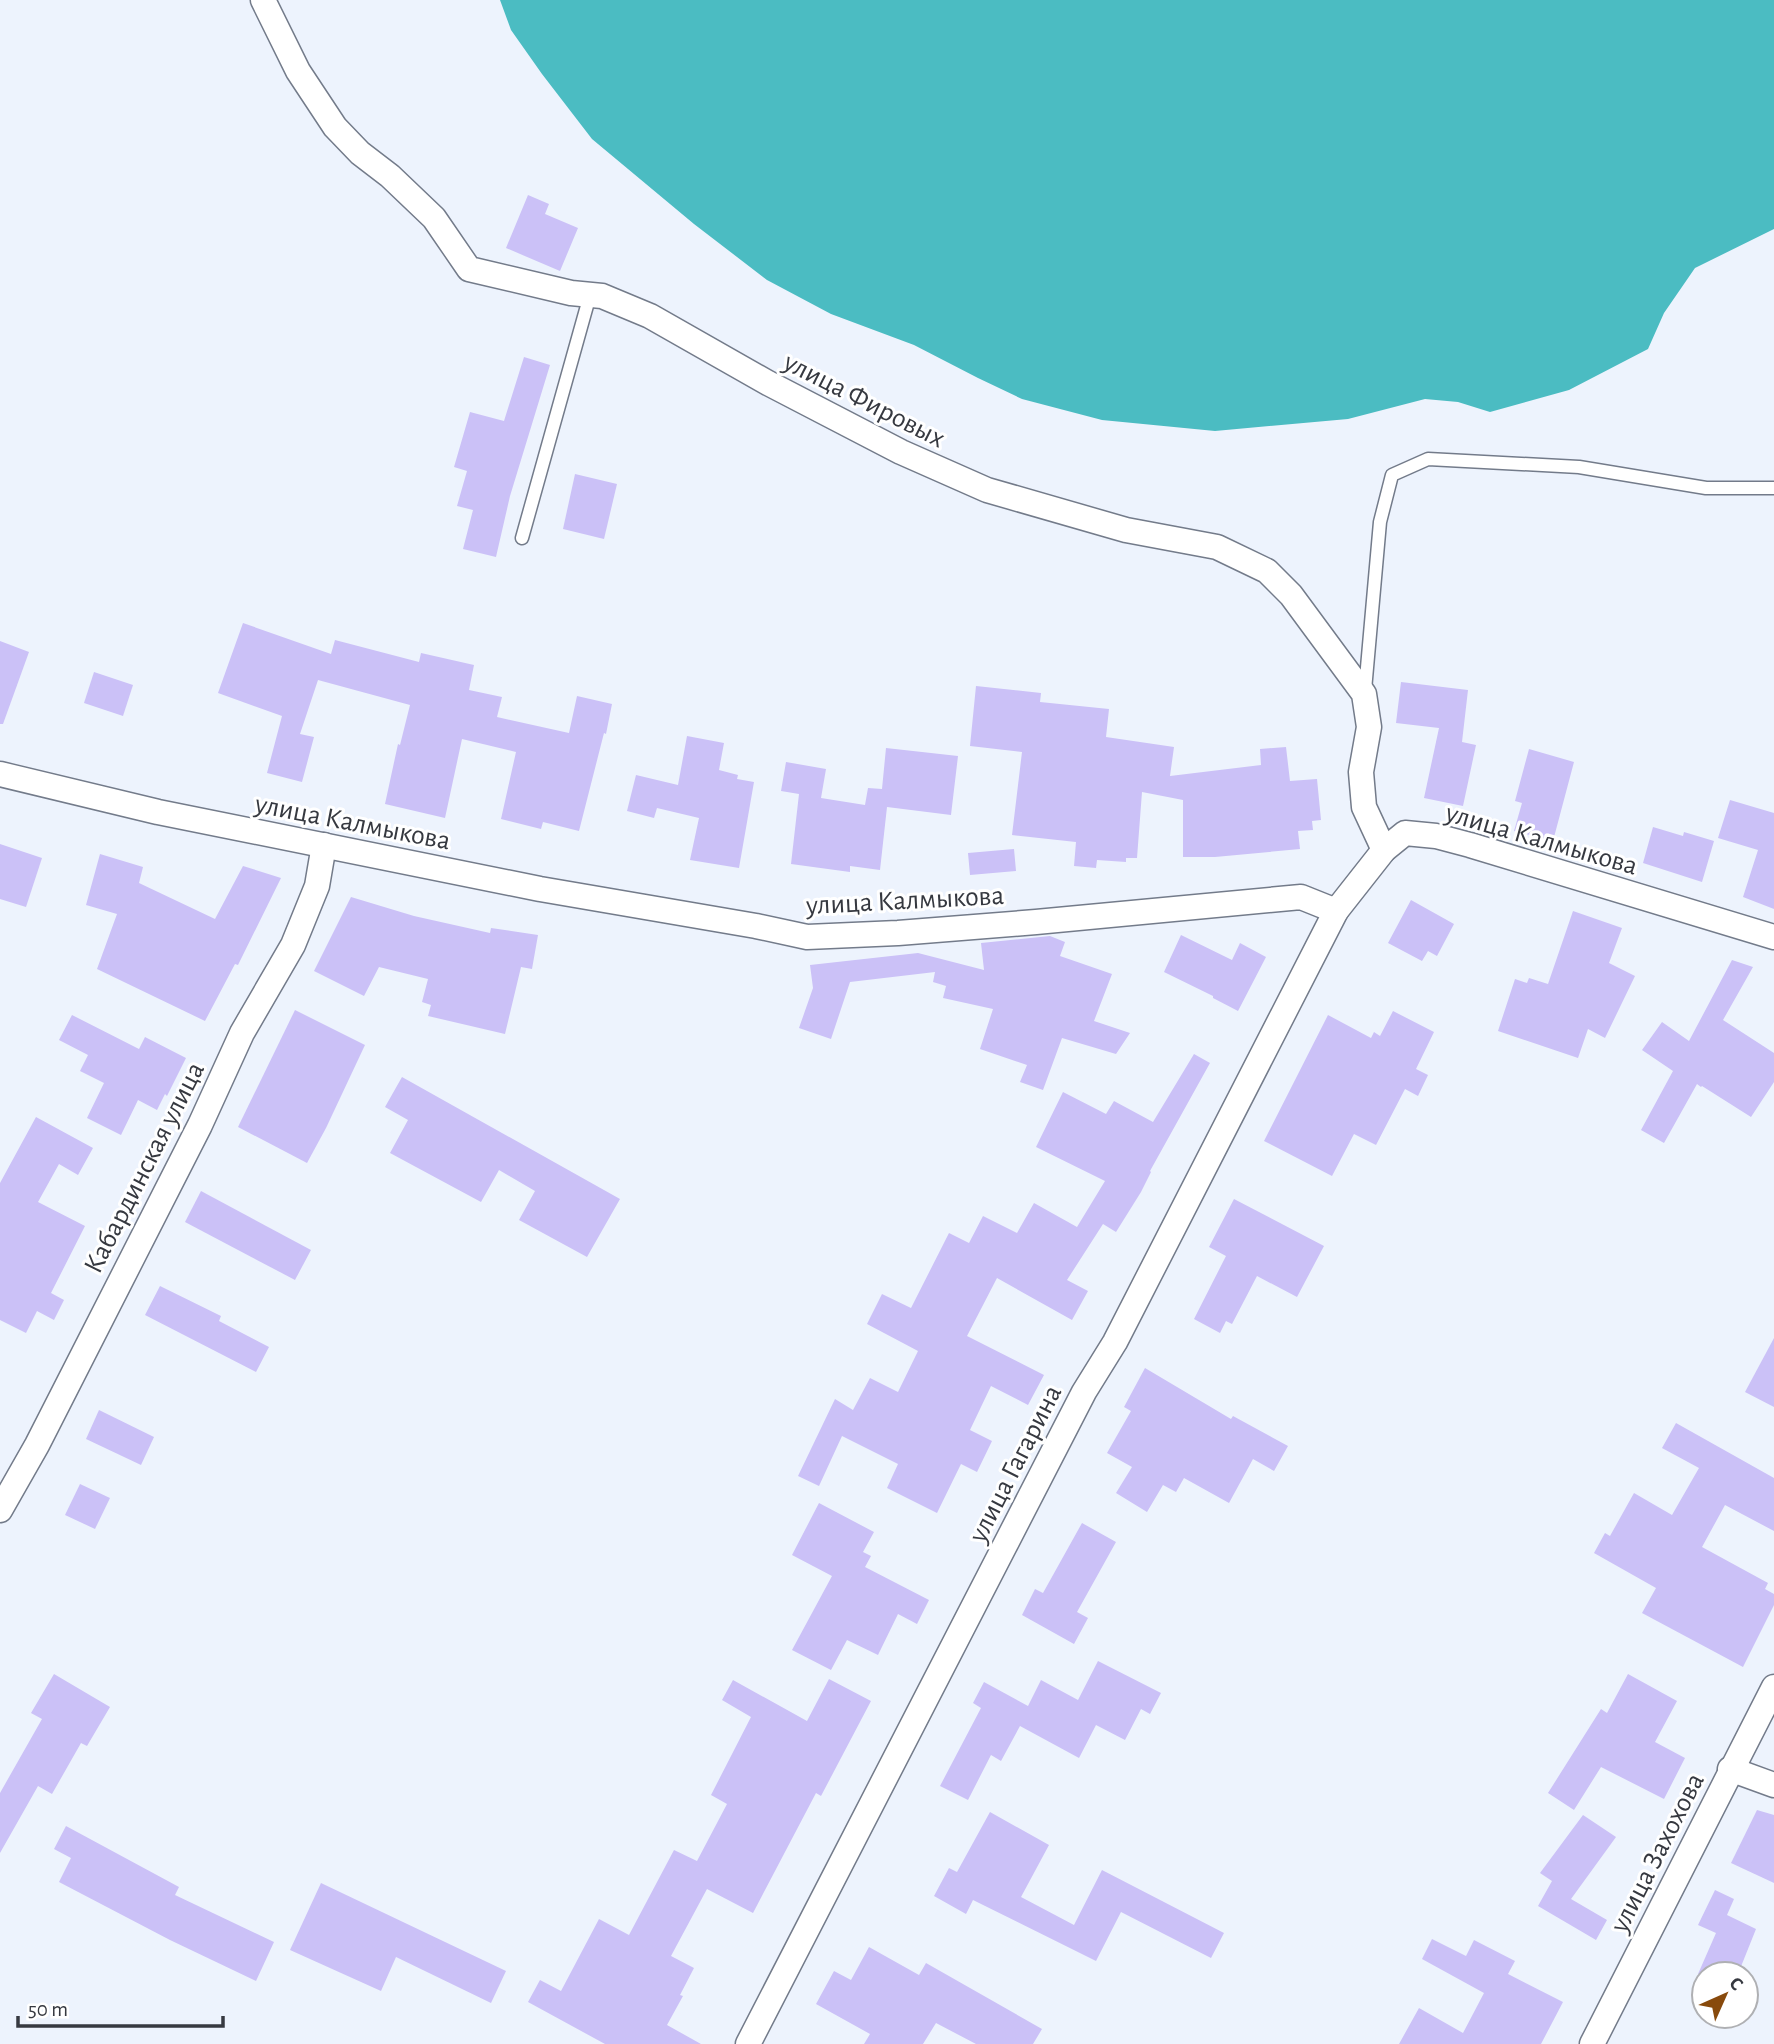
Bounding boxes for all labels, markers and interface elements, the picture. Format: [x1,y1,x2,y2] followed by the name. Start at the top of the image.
[778,348,949,453] street label: улица Фировых
[252,790,453,856] street label: улица Калмыкова
[1441,799,1641,881] street label: улица Калмыкова
[804,882,1005,920] street label: улица Калмыкова
[79,1058,210,1278] street label: Кабардинская улица
[964,1381,1067,1548] street label: улица Гагарина
[1605,1769,1710,1938] street label: улица Захохова
[1690,1960,1760,2030] north arrow
[1726,1974,1746,1994] text: С
[18,1984,222,2028] scale bar
[28,1999,68,2020] text: 50 m

